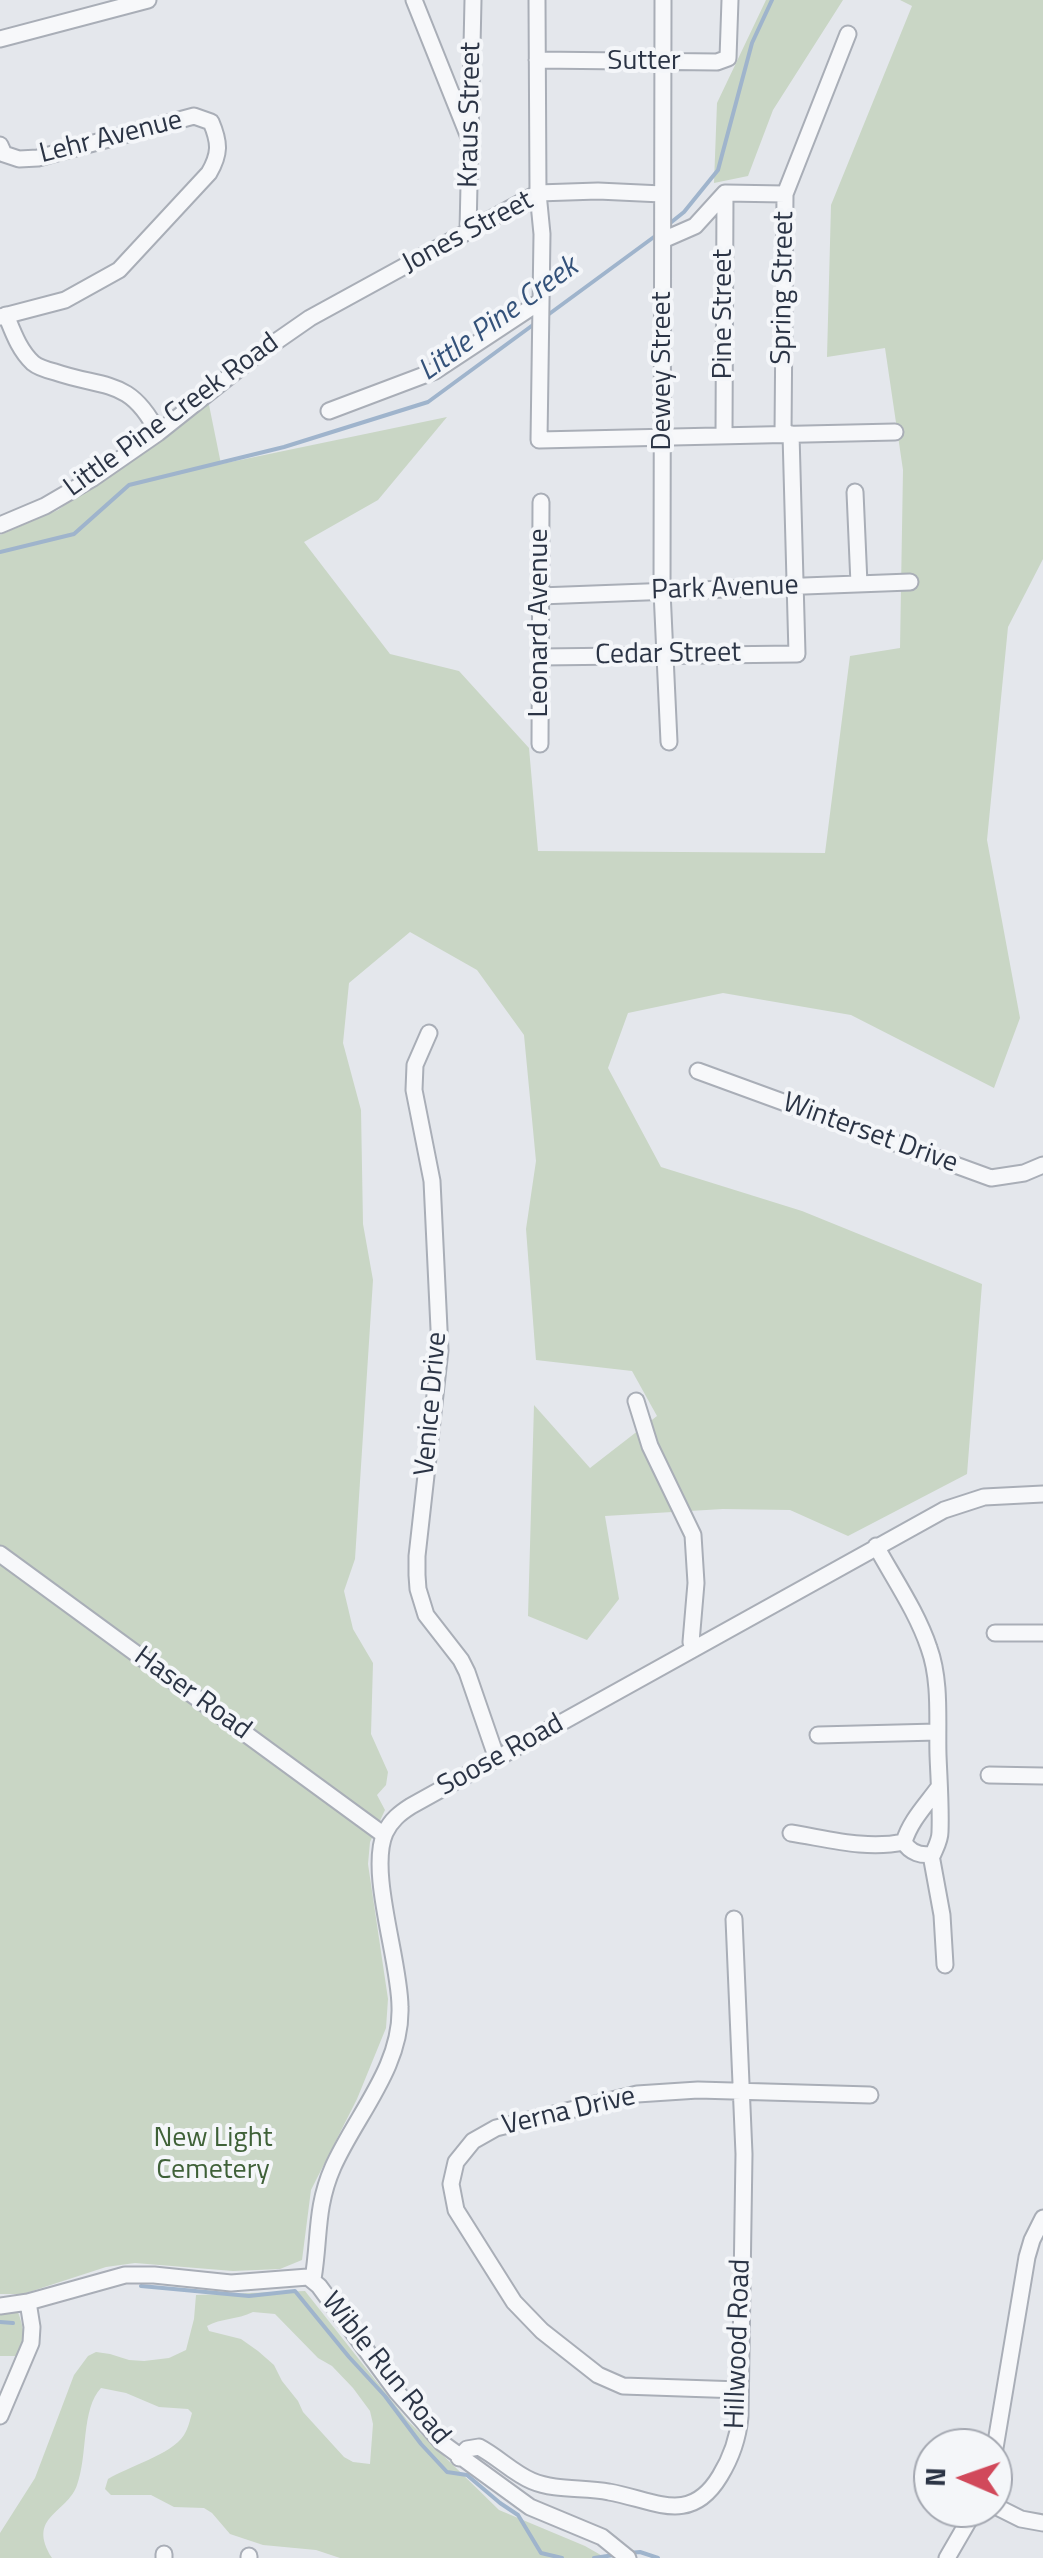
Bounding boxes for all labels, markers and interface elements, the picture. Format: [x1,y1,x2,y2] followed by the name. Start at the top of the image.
[453,42,489,188] street label: Kraus Street
[607,45,681,79] street label: Sutter
[36,104,186,172] street label: Lehr Avenue
[397,185,539,281] street label: Jones Street
[766,211,802,365] street label: Spring Street
[707,249,741,379] street label: Pine Street
[412,250,586,390] water label: Little Pine Creek
[646,291,680,451] street label: Dewey Street
[58,327,286,505] street label: Little Pine Creek Road
[523,528,557,718] street label: Leonard Avenue
[651,570,799,608] street label: Park Avenue
[595,637,741,673] street label: Cedar Street
[778,1087,962,1181] street label: Winterset Drive
[409,1331,455,1477] street label: Venice Drive
[127,1640,257,1748] street label: Haser Road
[432,1708,570,1804] street label: Soose Road
[499,2080,639,2144] street label: Verna Drive
[154,2122,272,2188] park label: New Light Cemetery
[719,2258,759,2430] street label: Hillwood Road
[313,2286,457,2452] street label: Wible Run Road
[913,2428,1013,2528] north arrow
[913,2467,956,2487] text: N

